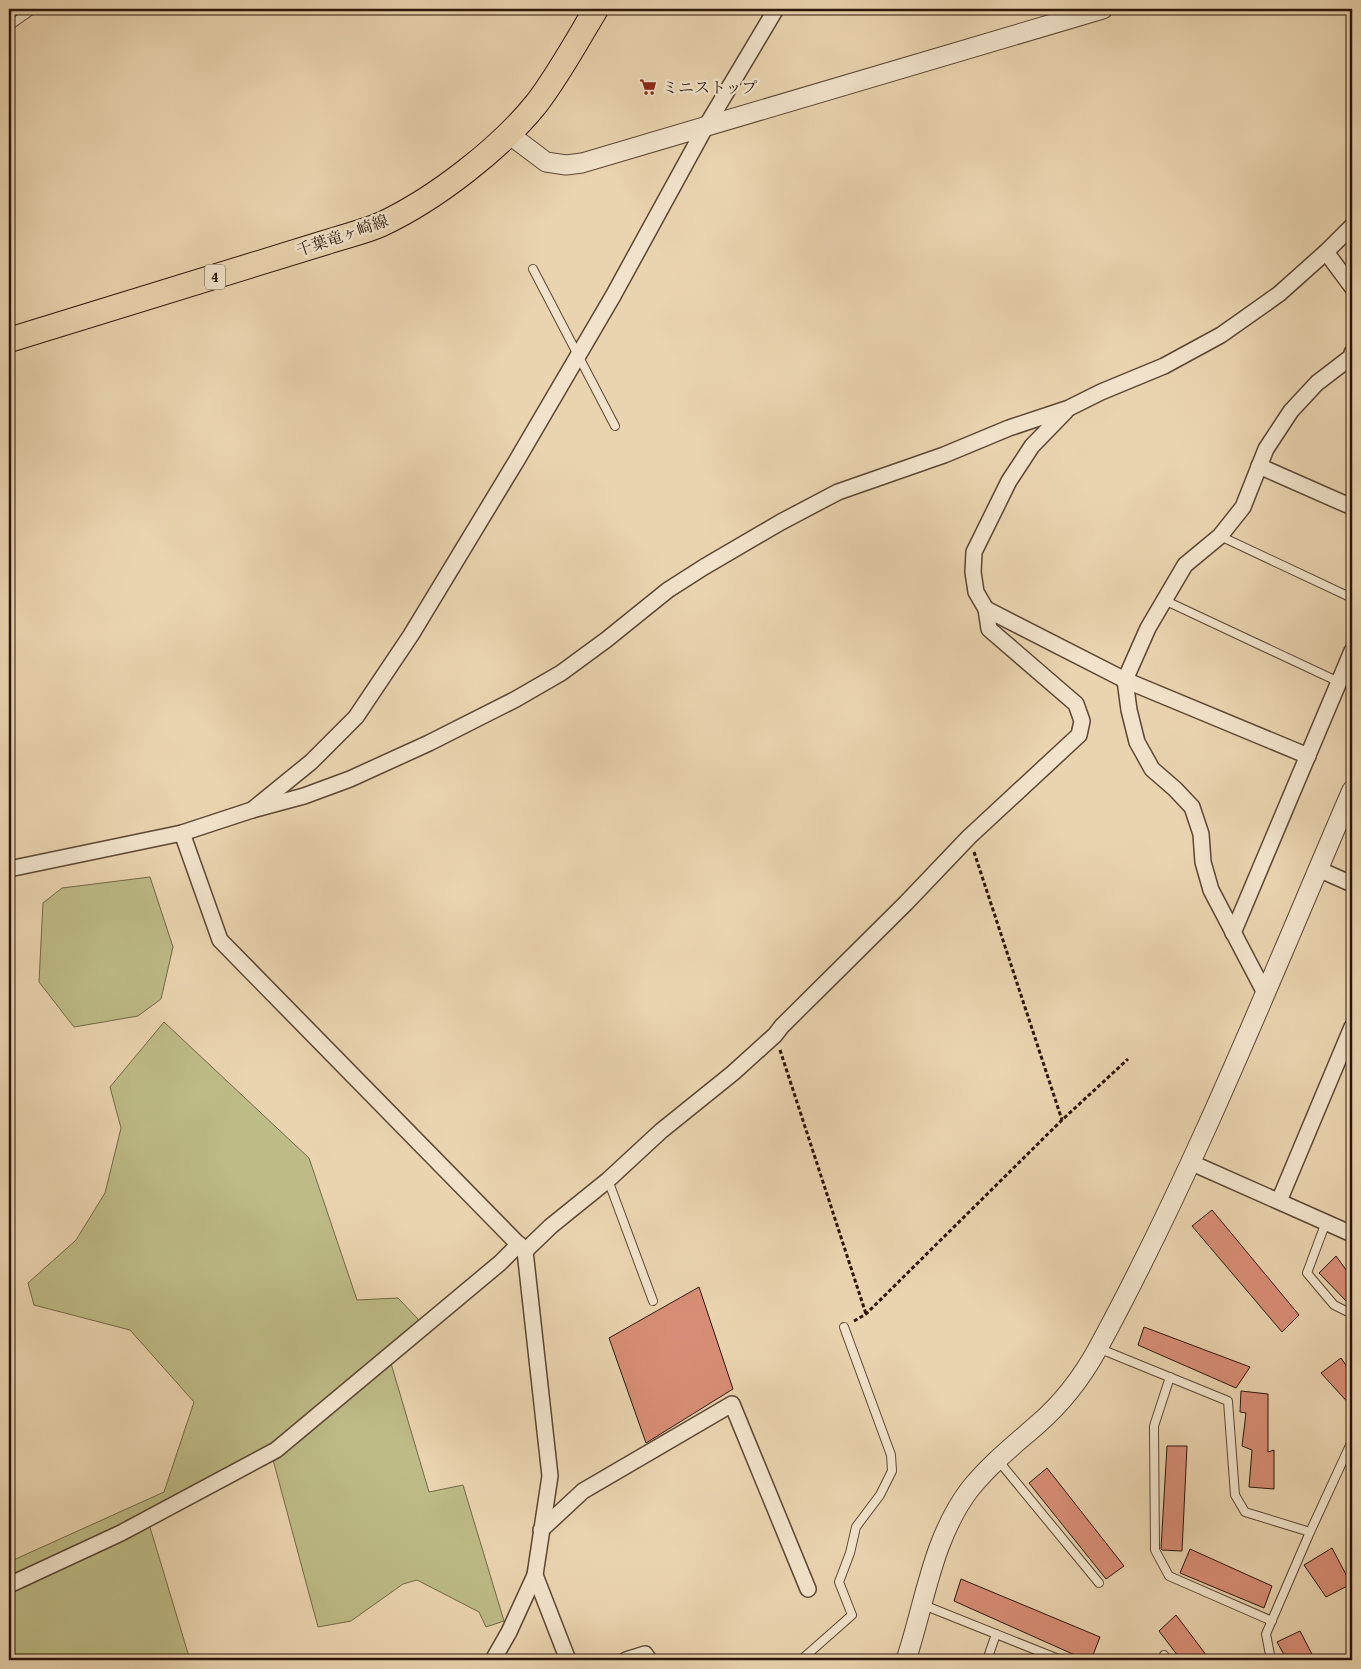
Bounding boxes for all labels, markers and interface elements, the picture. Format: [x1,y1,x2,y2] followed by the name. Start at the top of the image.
[662,75,758,99] place label: ミニストップ
[638,77,658,97] supermarket icon: ミニストップ
[293,208,391,262] street label: 千葉竜ヶ崎線
[205,264,225,290] road number: 4

